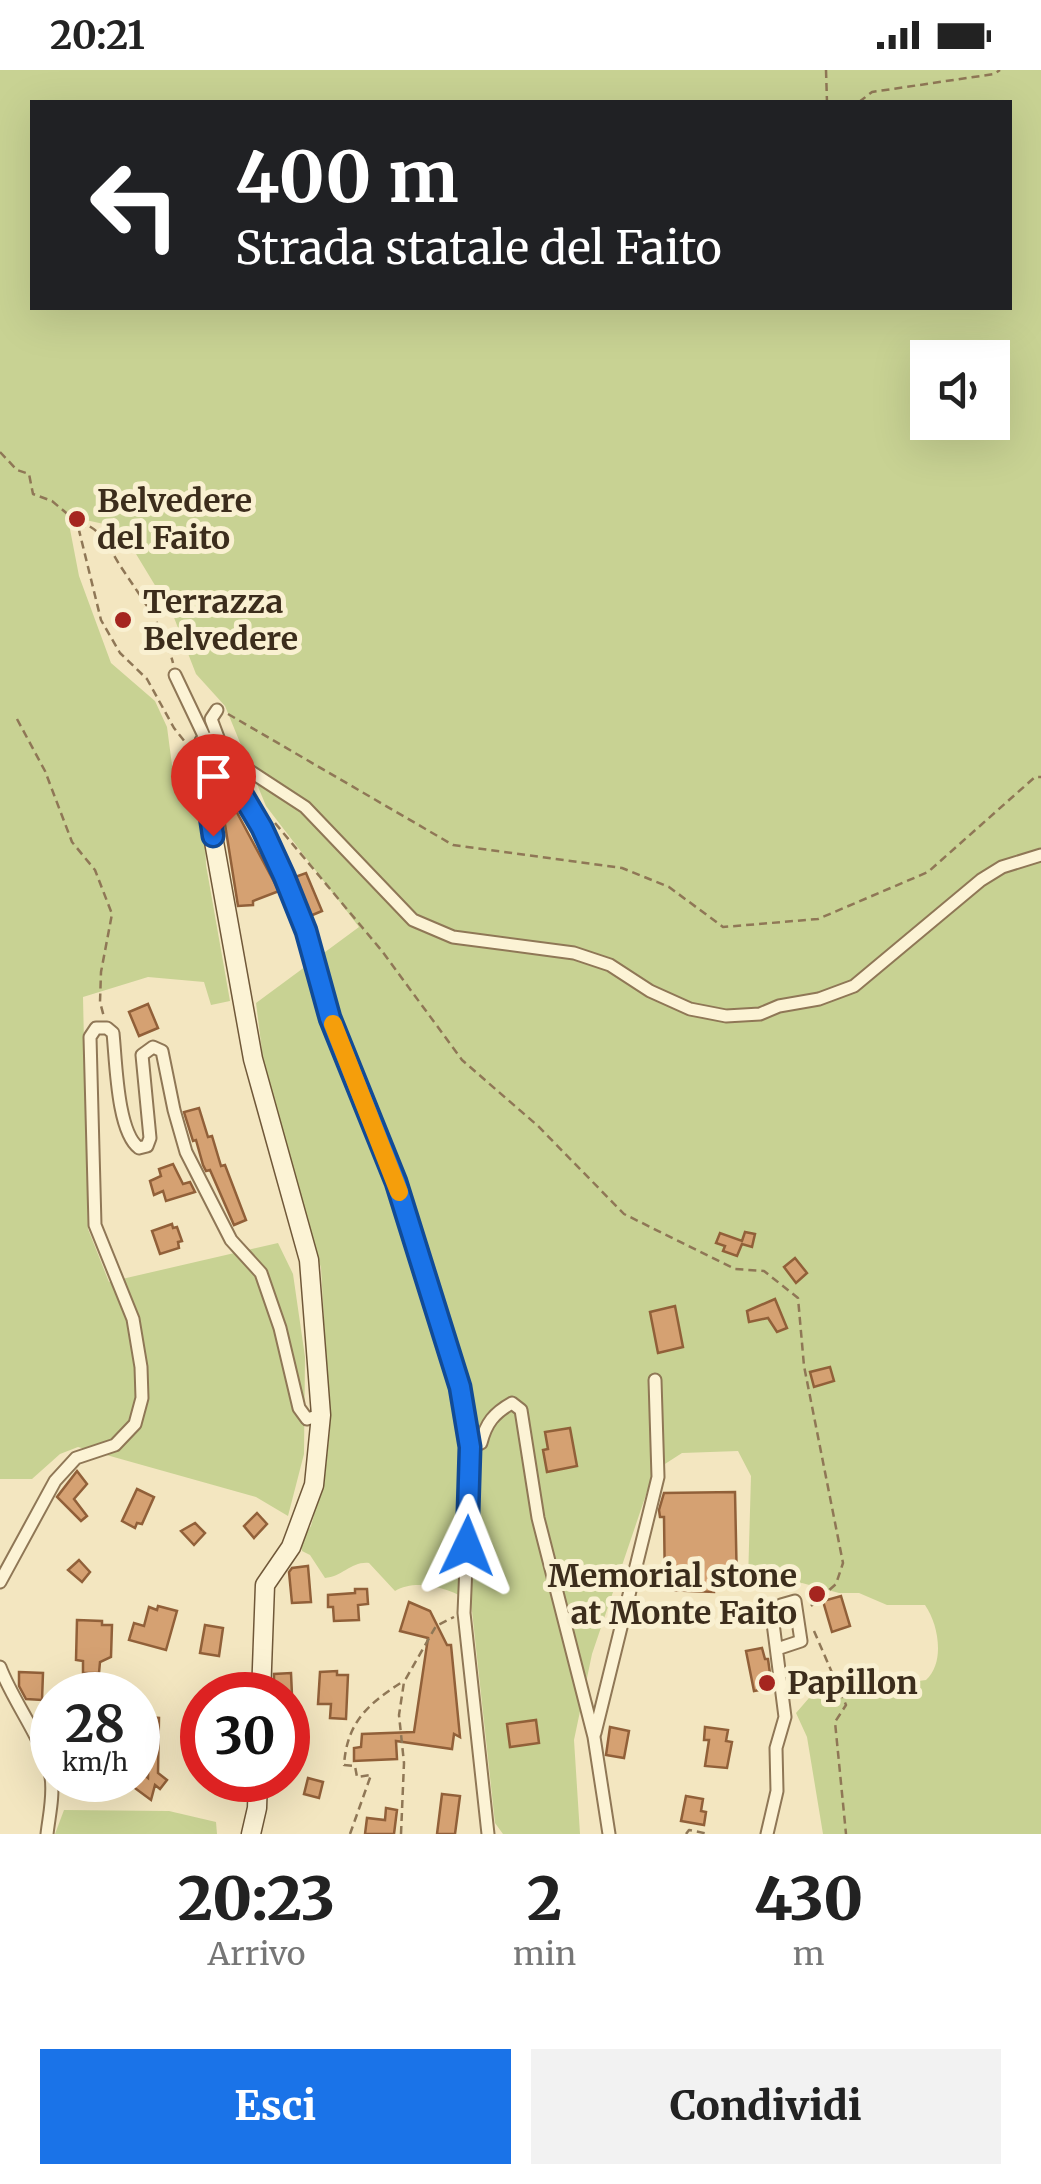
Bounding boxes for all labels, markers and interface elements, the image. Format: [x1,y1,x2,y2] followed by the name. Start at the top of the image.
[50,12,145,59] text: 20:21
[235,133,459,221] text: 400 m
[70,140,200,270] icon: left
[235,220,722,276] text: Strada statale del Faito
[910,340,1010,440] map controls
[910,340,1010,440] button: sound
[97,481,252,558] place label: Belvedere del Faito
[66,508,88,530] marker: Belvedere del Faito
[143,582,298,659] place label: Terrazza Belvedere
[112,609,134,631] marker: Terrazza Belvedere
[171,734,256,837] pin
[186,749,241,804] icon: arrive
[415,1494,519,1598] position arrow
[548,1556,797,1633] place label: Memorial stone at Monte Faito
[806,1583,828,1605] marker: Memorial stone at Monte Faito
[787,1663,918,1703] place label: Papillon
[180,1672,310,1802] speed limit sign: 30
[756,1672,778,1694] marker: Papillon
[65,1693,125,1756] text: 28
[62,1746,128,1778] text: km/h
[178,1861,335,1936] text: 20:23
[527,1861,562,1936] text: 2
[754,1861,863,1936] text: 430
[207,1934,306,1974] text: Arrivo
[513,1934,576,1974] text: min
[793,1934,825,1974] text: m
[40,2049,511,2164] button: Esci
[531,2049,1001,2164] button: Condividi

